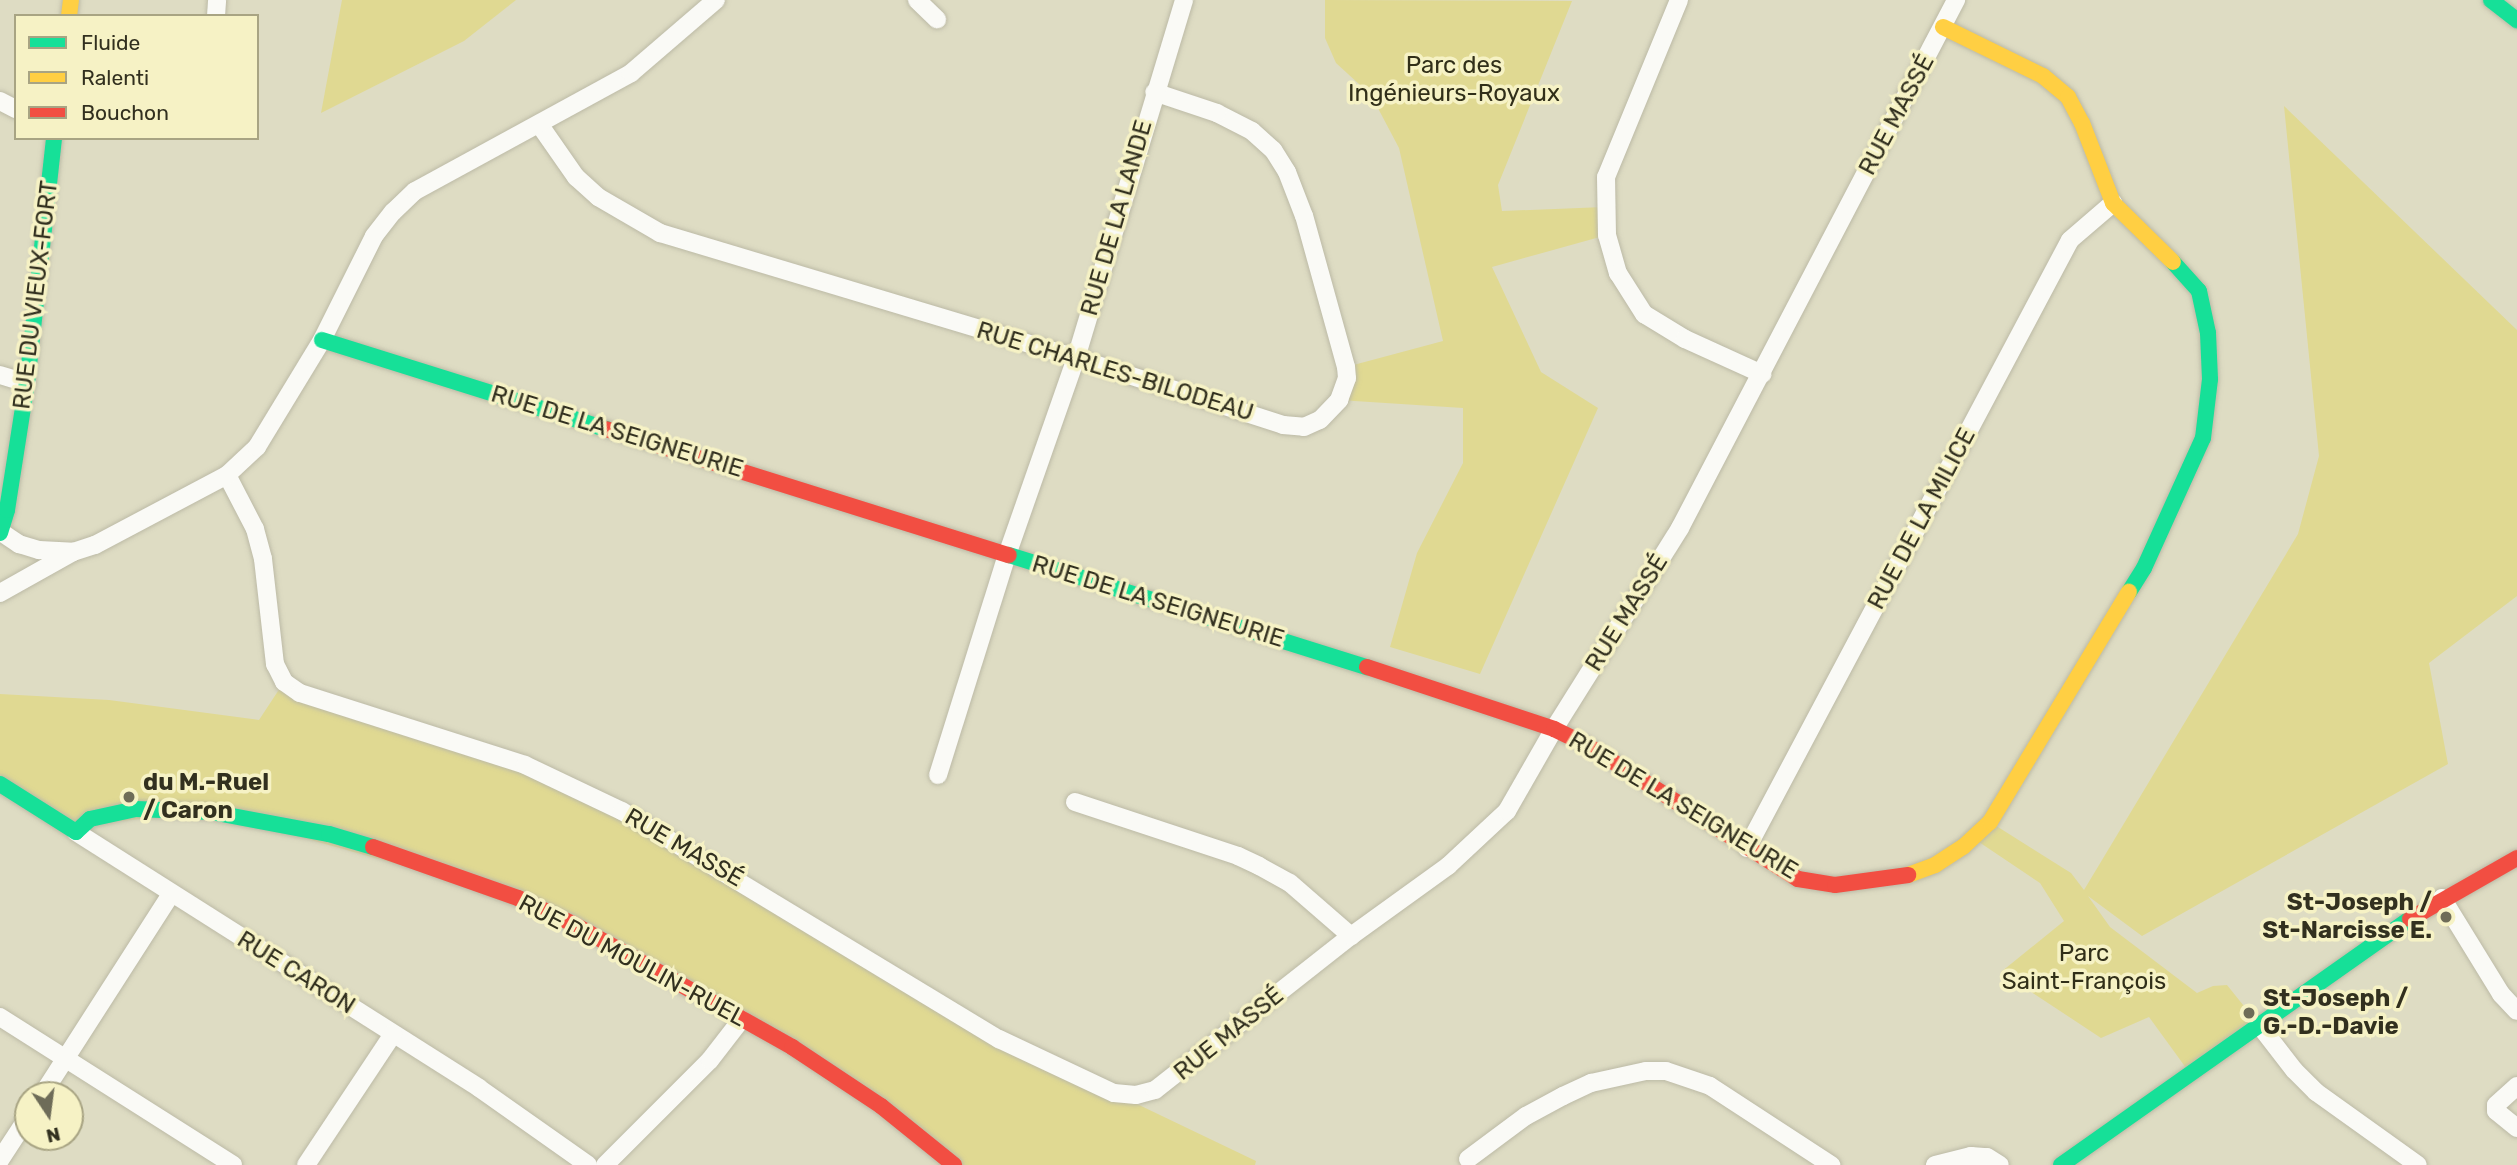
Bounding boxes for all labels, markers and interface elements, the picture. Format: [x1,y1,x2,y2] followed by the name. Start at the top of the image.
[14,14,259,140] legend
[81,30,140,55] text: Fluide
[1853,50,1941,180] street label: RUE MASSÉ
[1348,52,1560,108] park label: Parc des Ingénieurs-Royaux
[81,65,149,90] text: Ralenti
[81,100,169,125] text: Bouchon
[1075,117,1159,319] street label: RUE DE LA LANDE
[8,179,64,411] street label: RUE DU VIEUX-FORT
[973,316,1257,428] street label: RUE CHARLES-BILODEAU
[487,380,747,484] street label: RUE DE LA SEIGNEURIE
[1862,423,1982,615] street label: RUE DE LA MILICE
[1580,549,1674,677] street label: RUE MASSÉ
[1028,550,1288,654] street label: RUE DE LA SEIGNEURIE
[1563,726,1803,886] street label: RUE DE LA SEIGNEURIE
[143,769,269,825] place label: du M.-Ruel / Caron
[121,789,137,805] marker: du M.-Ruel / Caron
[620,802,748,894] street label: RUE MASSÉ
[514,889,750,1033] street label: RUE DU MOULIN-RUEL
[2262,889,2432,945] place label: St-Joseph / St-Narcisse E.
[2438,909,2454,925] marker: St-Joseph / St-Narcisse E.
[232,925,360,1021] street label: RUE CARON
[2002,940,2166,996] park label: Parc Saint-François
[1169,981,1289,1087] street label: RUE MASSÉ
[2263,985,2408,1041] place label: St-Joseph / G.-D.-Davie
[2241,1005,2257,1021] marker: St-Joseph / G.-D.-Davie
[14,1081,84,1151] north arrow
[44,1122,63,1148] text: N

